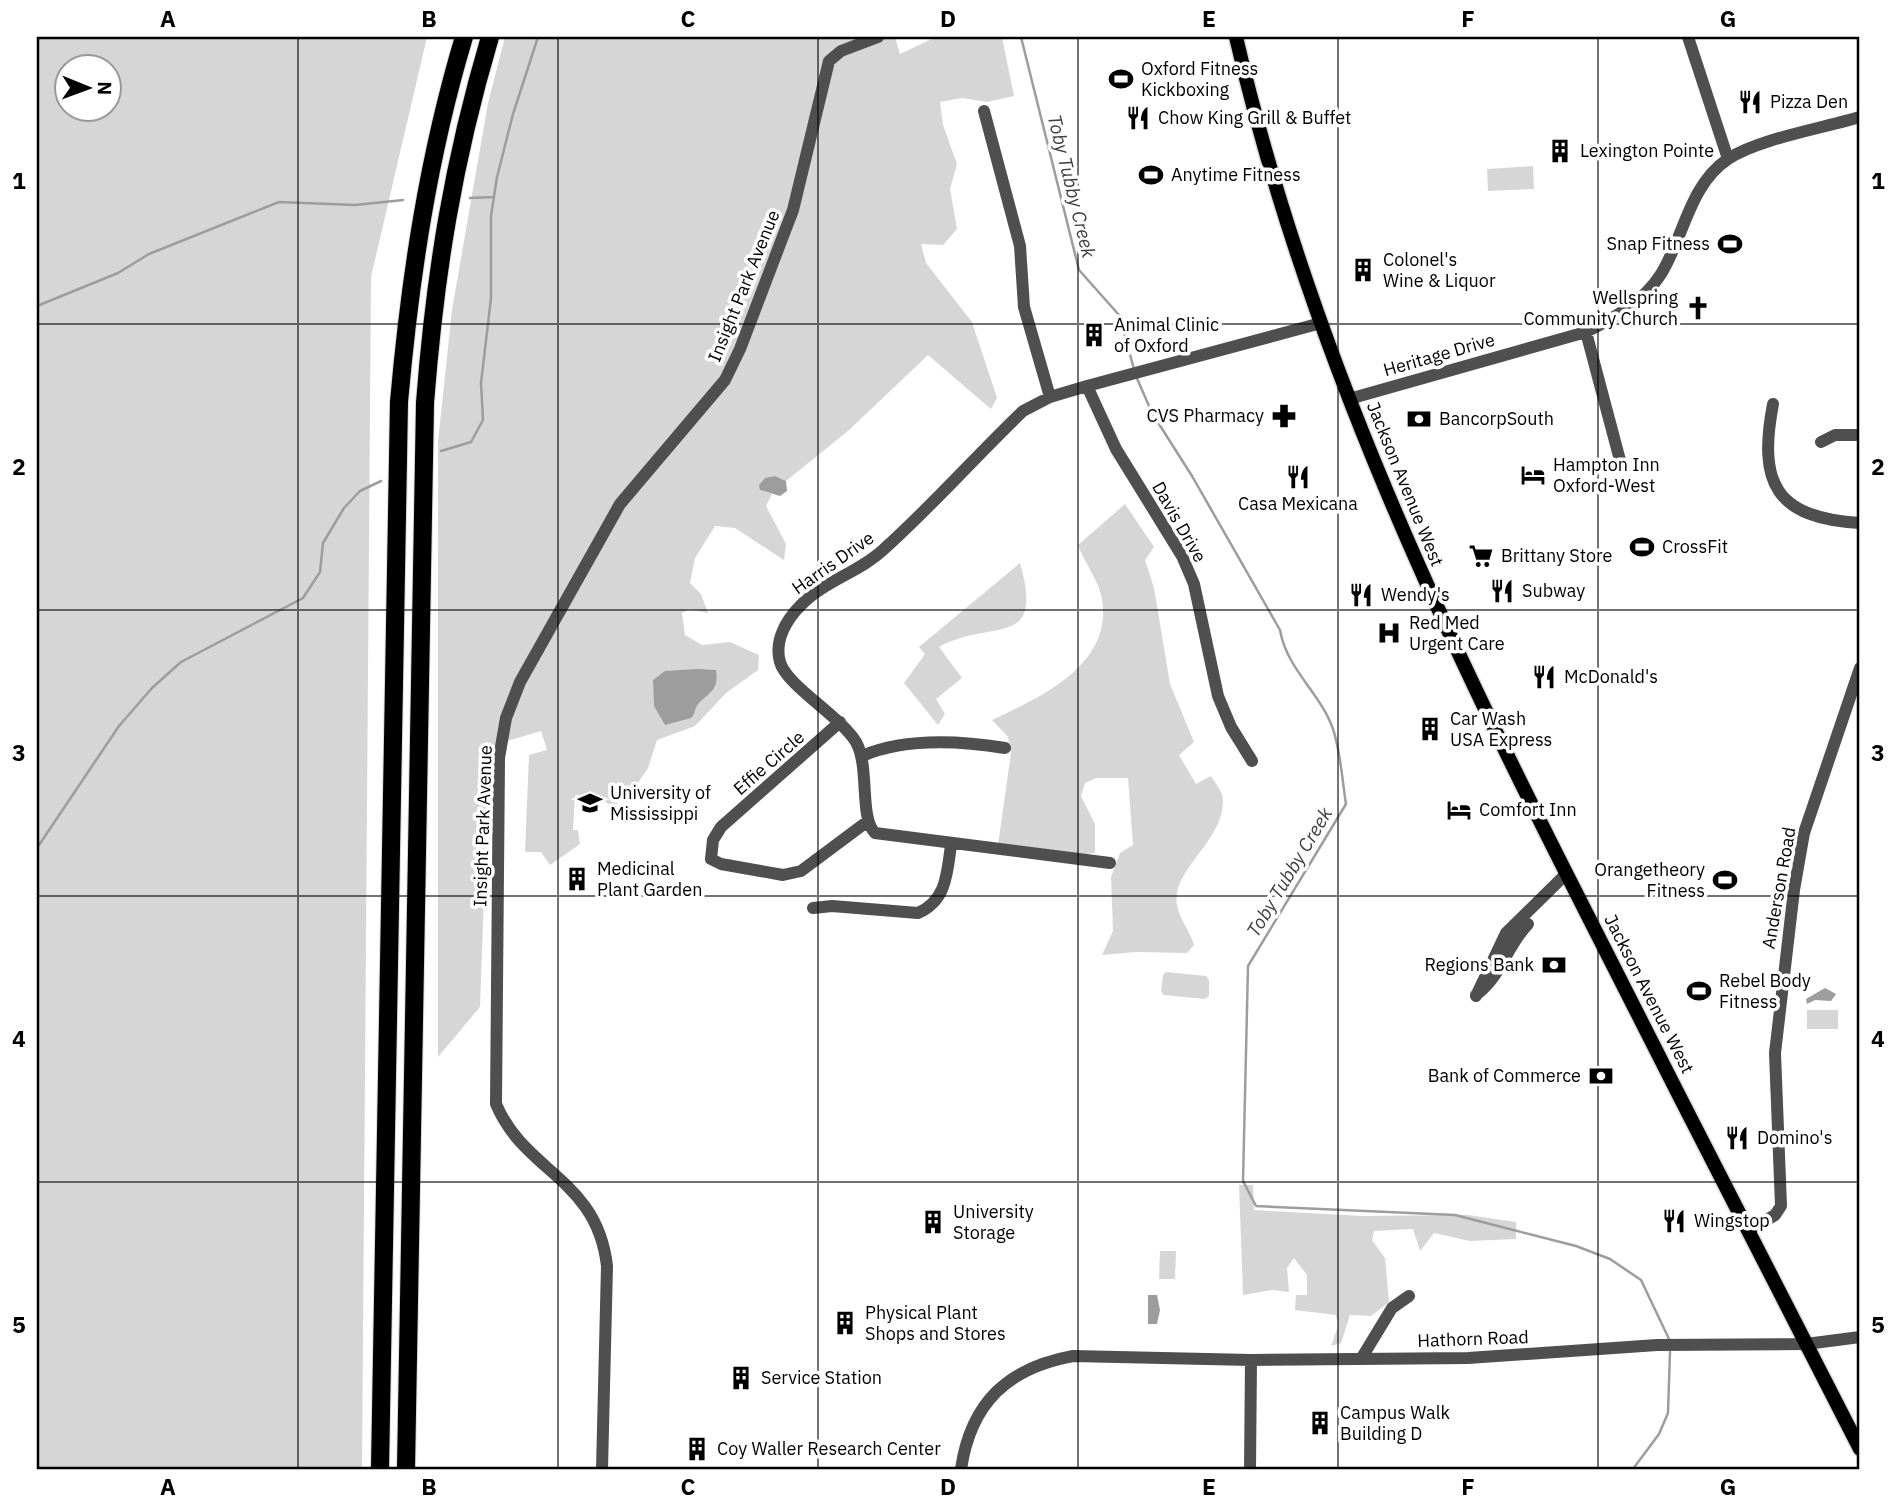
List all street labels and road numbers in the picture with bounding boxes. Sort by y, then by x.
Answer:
street label: Insight Park Avenue [703,206,785,365]
street label: Heritage Drive [1380,328,1497,381]
street label: Jackson Avenue West [1362,398,1449,569]
street label: Davis Drive [1147,477,1212,566]
street label: Harris Drive [787,526,878,599]
street label: Effie Circle [728,725,809,800]
street label: Insight Park Avenue [468,745,497,907]
street label: Anderson Road [1756,825,1801,951]
street label: Jackson Avenue West [1599,910,1700,1077]
street label: Hathorn Road [1417,1325,1529,1352]

